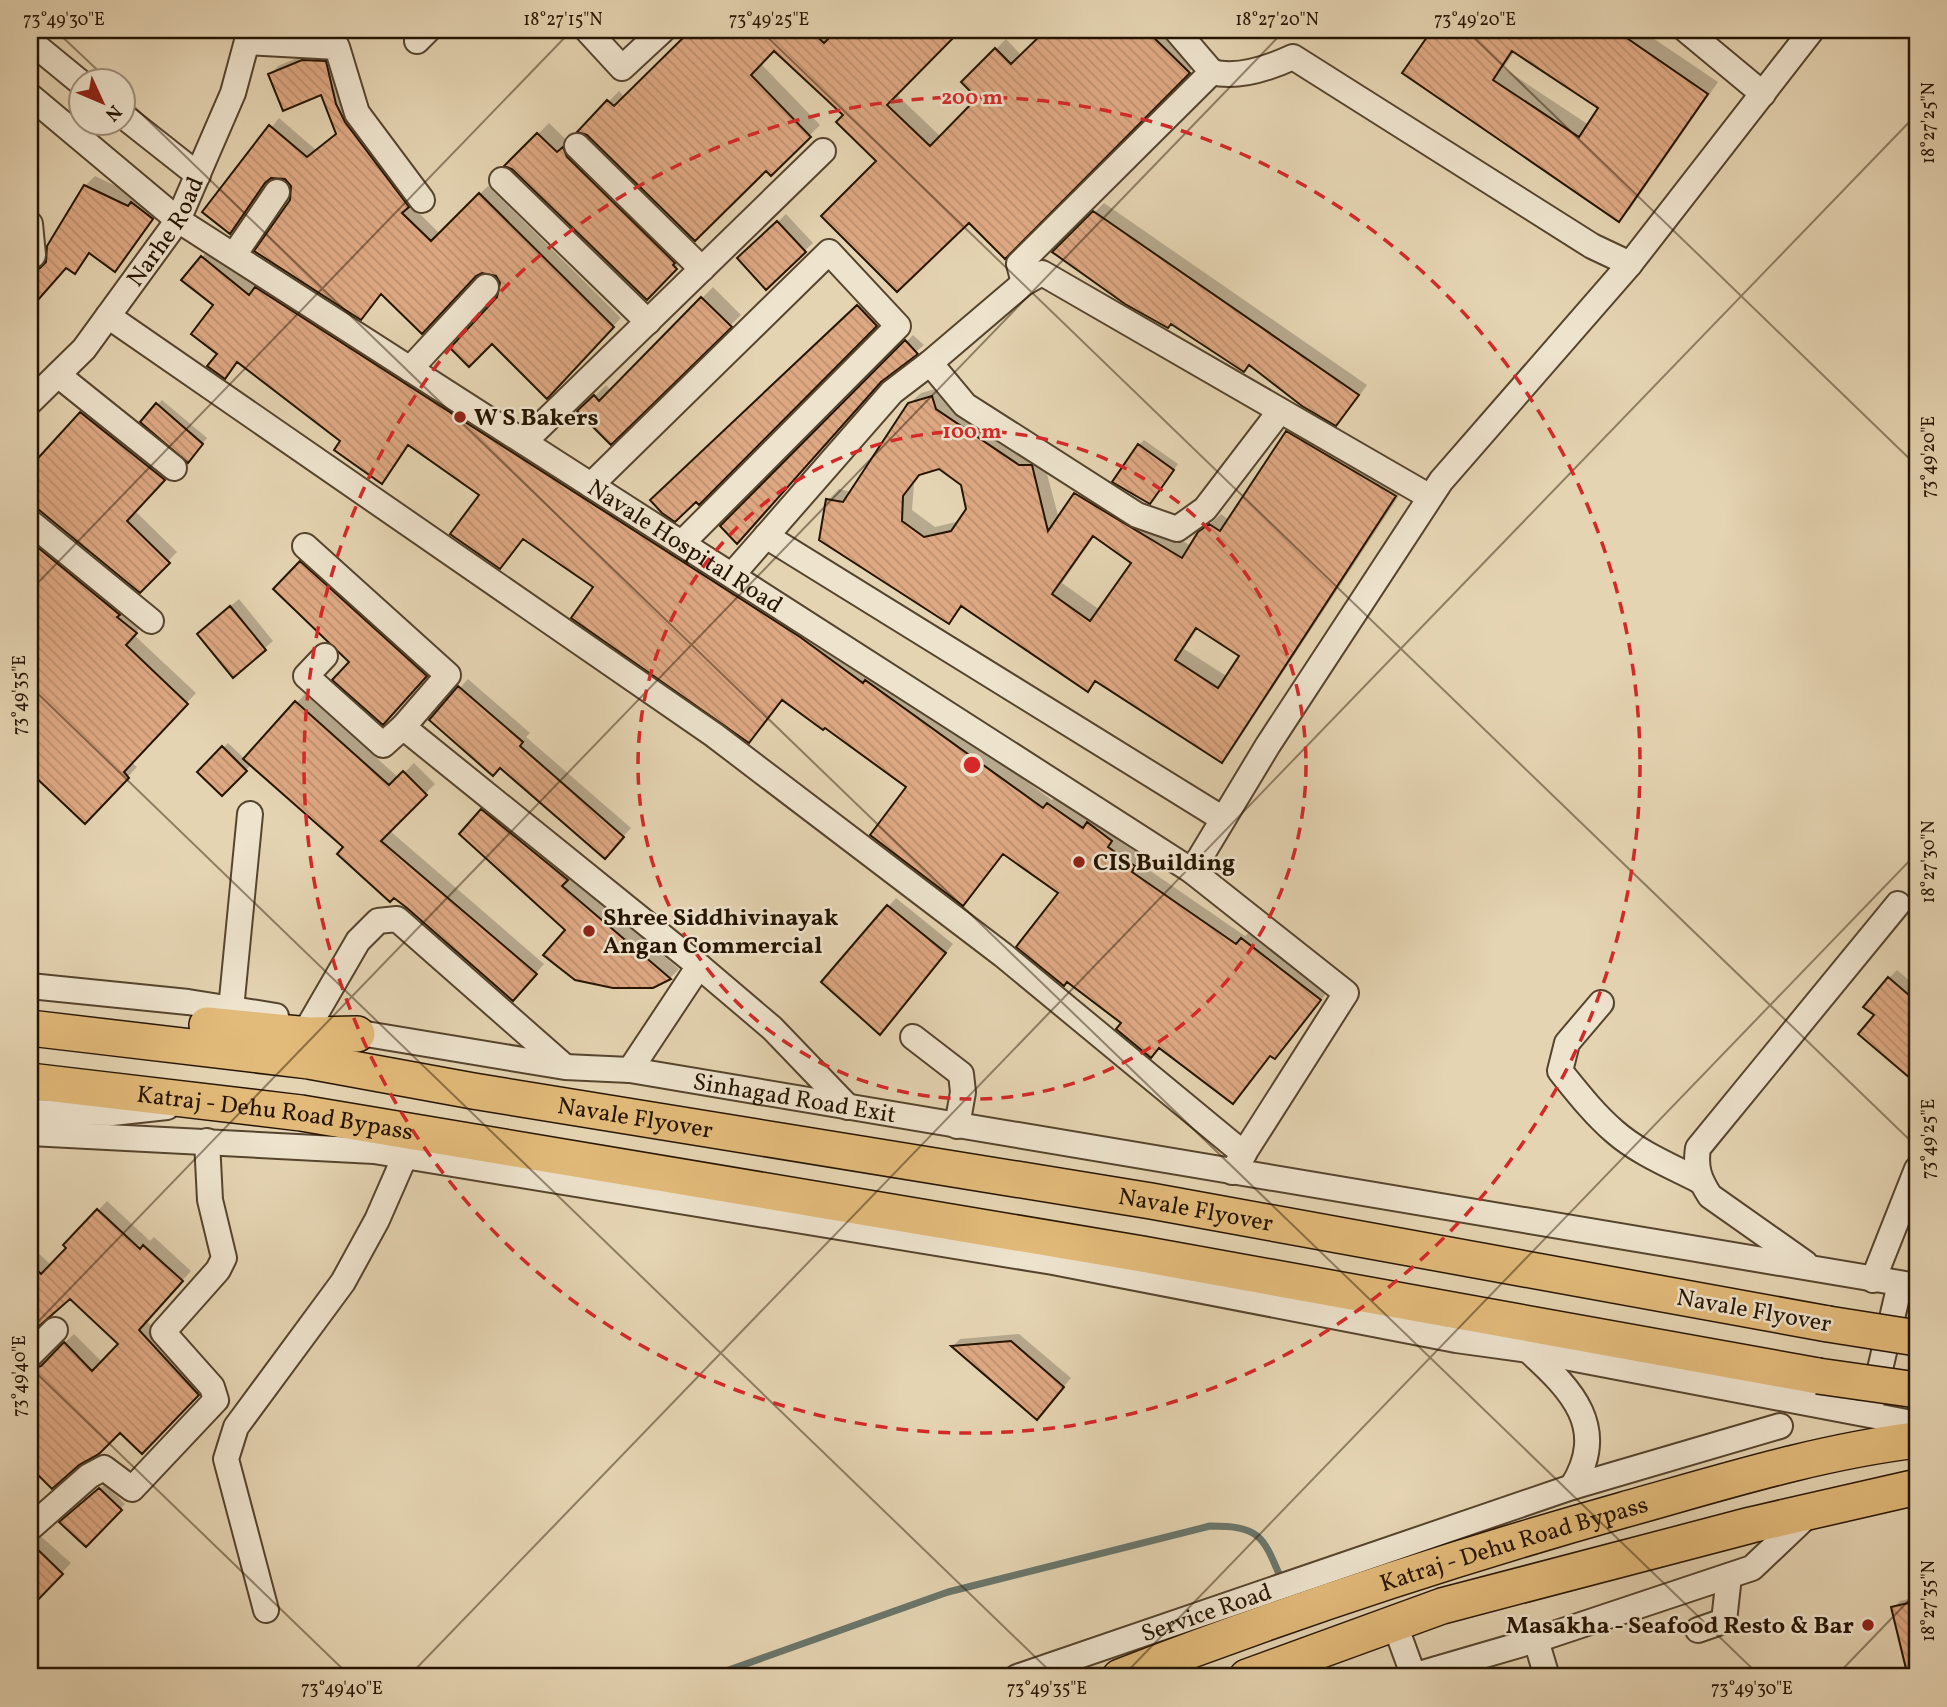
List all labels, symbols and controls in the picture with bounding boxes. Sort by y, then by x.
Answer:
text: 73°49'30"E [23,8,105,33]
text: 18°27'15"N [523,8,603,33]
text: 73°49'25"E [729,8,809,33]
text: 18°27'20"N [1235,8,1319,33]
text: 73°49'20"E [1434,8,1516,33]
north arrow [66,66,136,136]
text: 18°27'25"N [1917,82,1942,164]
text: 200 m [941,84,1003,113]
text: N [99,98,127,127]
street label: Narhe Road [120,172,214,295]
place label: W S Bakers [474,402,599,436]
marker: W S Bakers [452,409,468,425]
text: 73°49'20"E [1917,416,1942,498]
text: 100 m [942,418,1002,447]
street label: Navale Hospital Road [580,472,788,623]
text: 73°49'35"E [8,655,33,735]
centre of rings [960,753,984,777]
text: 18°27'30"N [1917,820,1942,904]
place label: CIS Building [1093,847,1235,881]
marker: CIS Building [1071,854,1087,870]
place label: Shree Siddhivinayak Angan Commercial [603,902,839,964]
marker: Shree Siddhivinayak Angan Commercial [581,923,597,939]
street label: Sinhagad Road Exit [690,1066,898,1133]
street label: Katraj - Dehu Road Bypass [135,1079,415,1150]
street label: Navale Flyover [555,1090,715,1149]
text: 73°49'25"E [1917,1099,1942,1179]
street label: Navale Flyover [1115,1181,1276,1242]
street label: Navale Flyover [1673,1282,1834,1342]
text: 73°49'40"E [8,1335,33,1417]
street label: Katraj - Dehu Road Bypass [1376,1489,1652,1602]
text: 18°27'35"N [1917,1560,1942,1642]
street label: Service Road [1137,1576,1277,1652]
place label: Masakha - Seafood Resto & Bar [1506,1610,1854,1644]
marker: Masakha - Seafood Resto & Bar [1860,1617,1876,1633]
text: 73°49'40"E [301,1677,383,1702]
text: 73°49'35"E [1007,1677,1087,1702]
text: 73°49'30"E [1711,1677,1793,1702]

